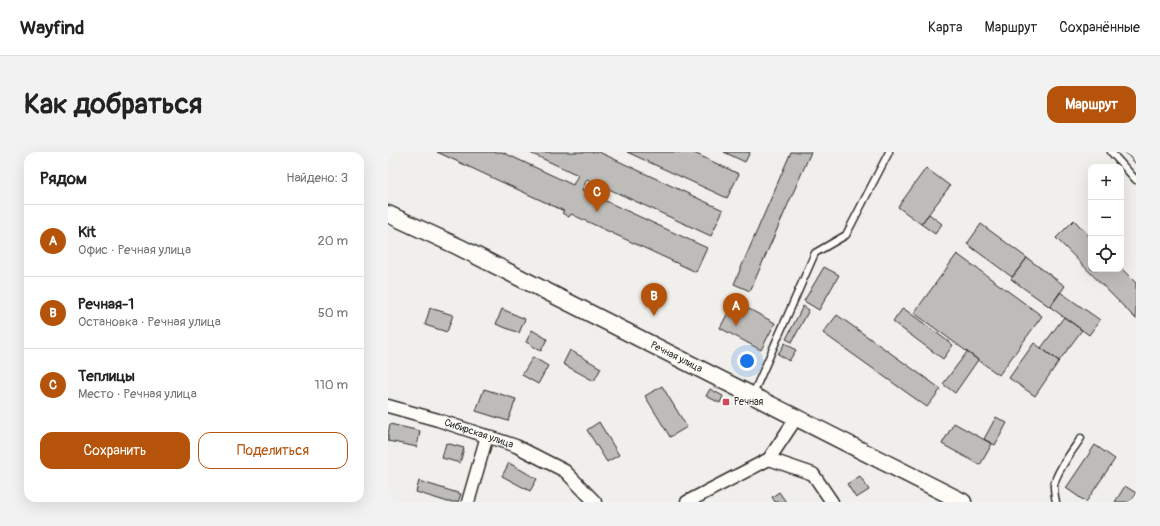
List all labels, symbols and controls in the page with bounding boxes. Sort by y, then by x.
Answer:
text: Wayfind [20,16,84,40]
text: Карта [928,19,963,36]
text: Маршрут [985,19,1037,36]
text: Сохранённые [1059,19,1140,36]
button: Маршрут [1047,86,1136,123]
text: Как добраться [24,87,202,122]
map controls [1088,164,1124,272]
button: + [1088,164,1124,200]
text: Рядом [40,168,87,189]
text: Найдено: 3 [286,170,348,186]
pin: C [584,179,610,212]
button: − [1088,200,1124,236]
text: Kit [78,223,96,242]
text: A [49,233,57,249]
text: 20 m [317,233,348,249]
button: locate [1088,236,1124,272]
text: Офис · Речная улица [78,242,191,258]
pin: B [641,283,667,316]
pin: A [723,293,749,326]
text: Речная-1 [78,295,134,314]
text: B [49,305,57,321]
text: 50 m [318,305,348,321]
text: Остановка · Речная улица [78,314,221,330]
street label: Речная улица [649,339,705,375]
your location [737,351,757,371]
text: Теплицы [78,367,135,386]
text: C [49,377,57,393]
text: 110 m [315,377,348,393]
text: Место · Речная улица [78,386,197,402]
place label: Речная [734,396,764,408]
marker: Речная [721,397,731,407]
street label: Сибирская улица [443,416,515,451]
button: Сохранить [40,432,190,469]
button: Поделиться [198,432,348,469]

